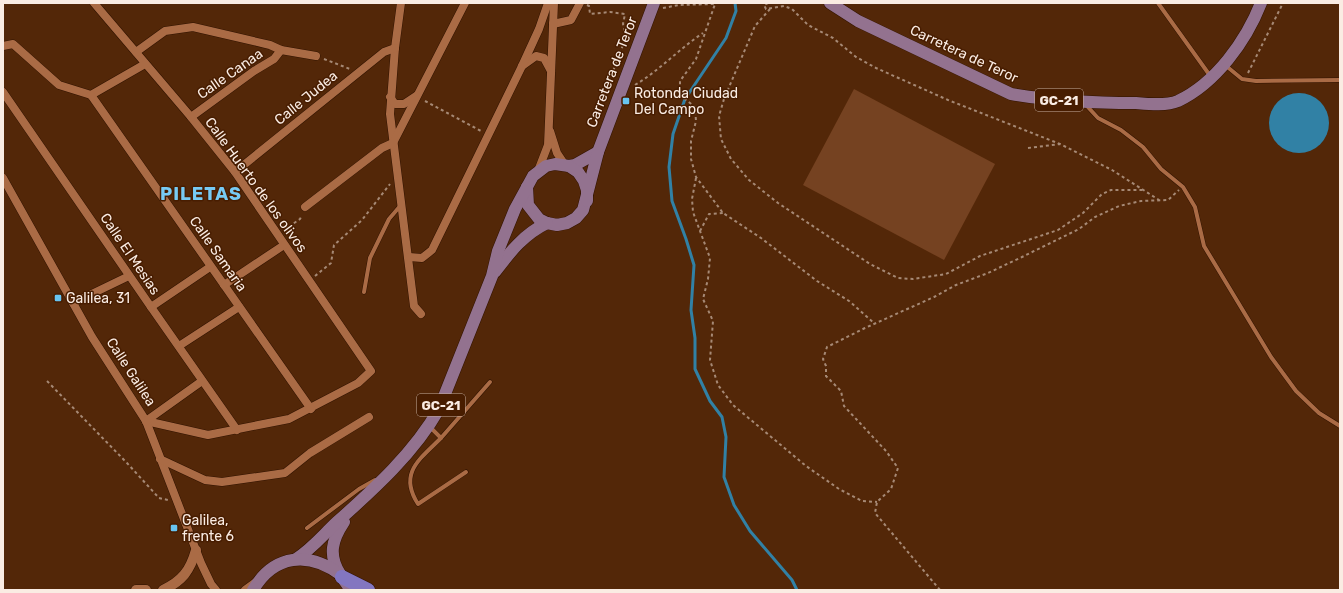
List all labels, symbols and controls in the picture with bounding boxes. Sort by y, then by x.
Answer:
street label: Carretera de Teror [583,14,641,130]
street label: Carretera de Teror [907,21,1021,87]
street label: Calle Canaa [194,45,266,103]
street label: Calle Judea [271,67,341,129]
place label: Rotonda Ciudad Del Campo [634,85,738,118]
road number: GC-21 [1035,89,1083,111]
marker: Rotonda Ciudad Del Campo [621,96,631,106]
street label: Calle Huerto de los olivos [201,114,311,256]
district label: PILETAS [160,183,242,205]
street label: Calle El Mesias [96,210,164,298]
street label: Calle Samaria [186,213,250,295]
place label: Galilea, 31 [66,290,130,307]
marker: Galilea, 31 [53,293,63,303]
street label: Calle Galilea [103,335,159,409]
road number: GC-21 [417,394,465,416]
place label: Galilea, frente 6 [182,512,234,545]
marker: Galilea, frente 6 [169,523,179,533]

